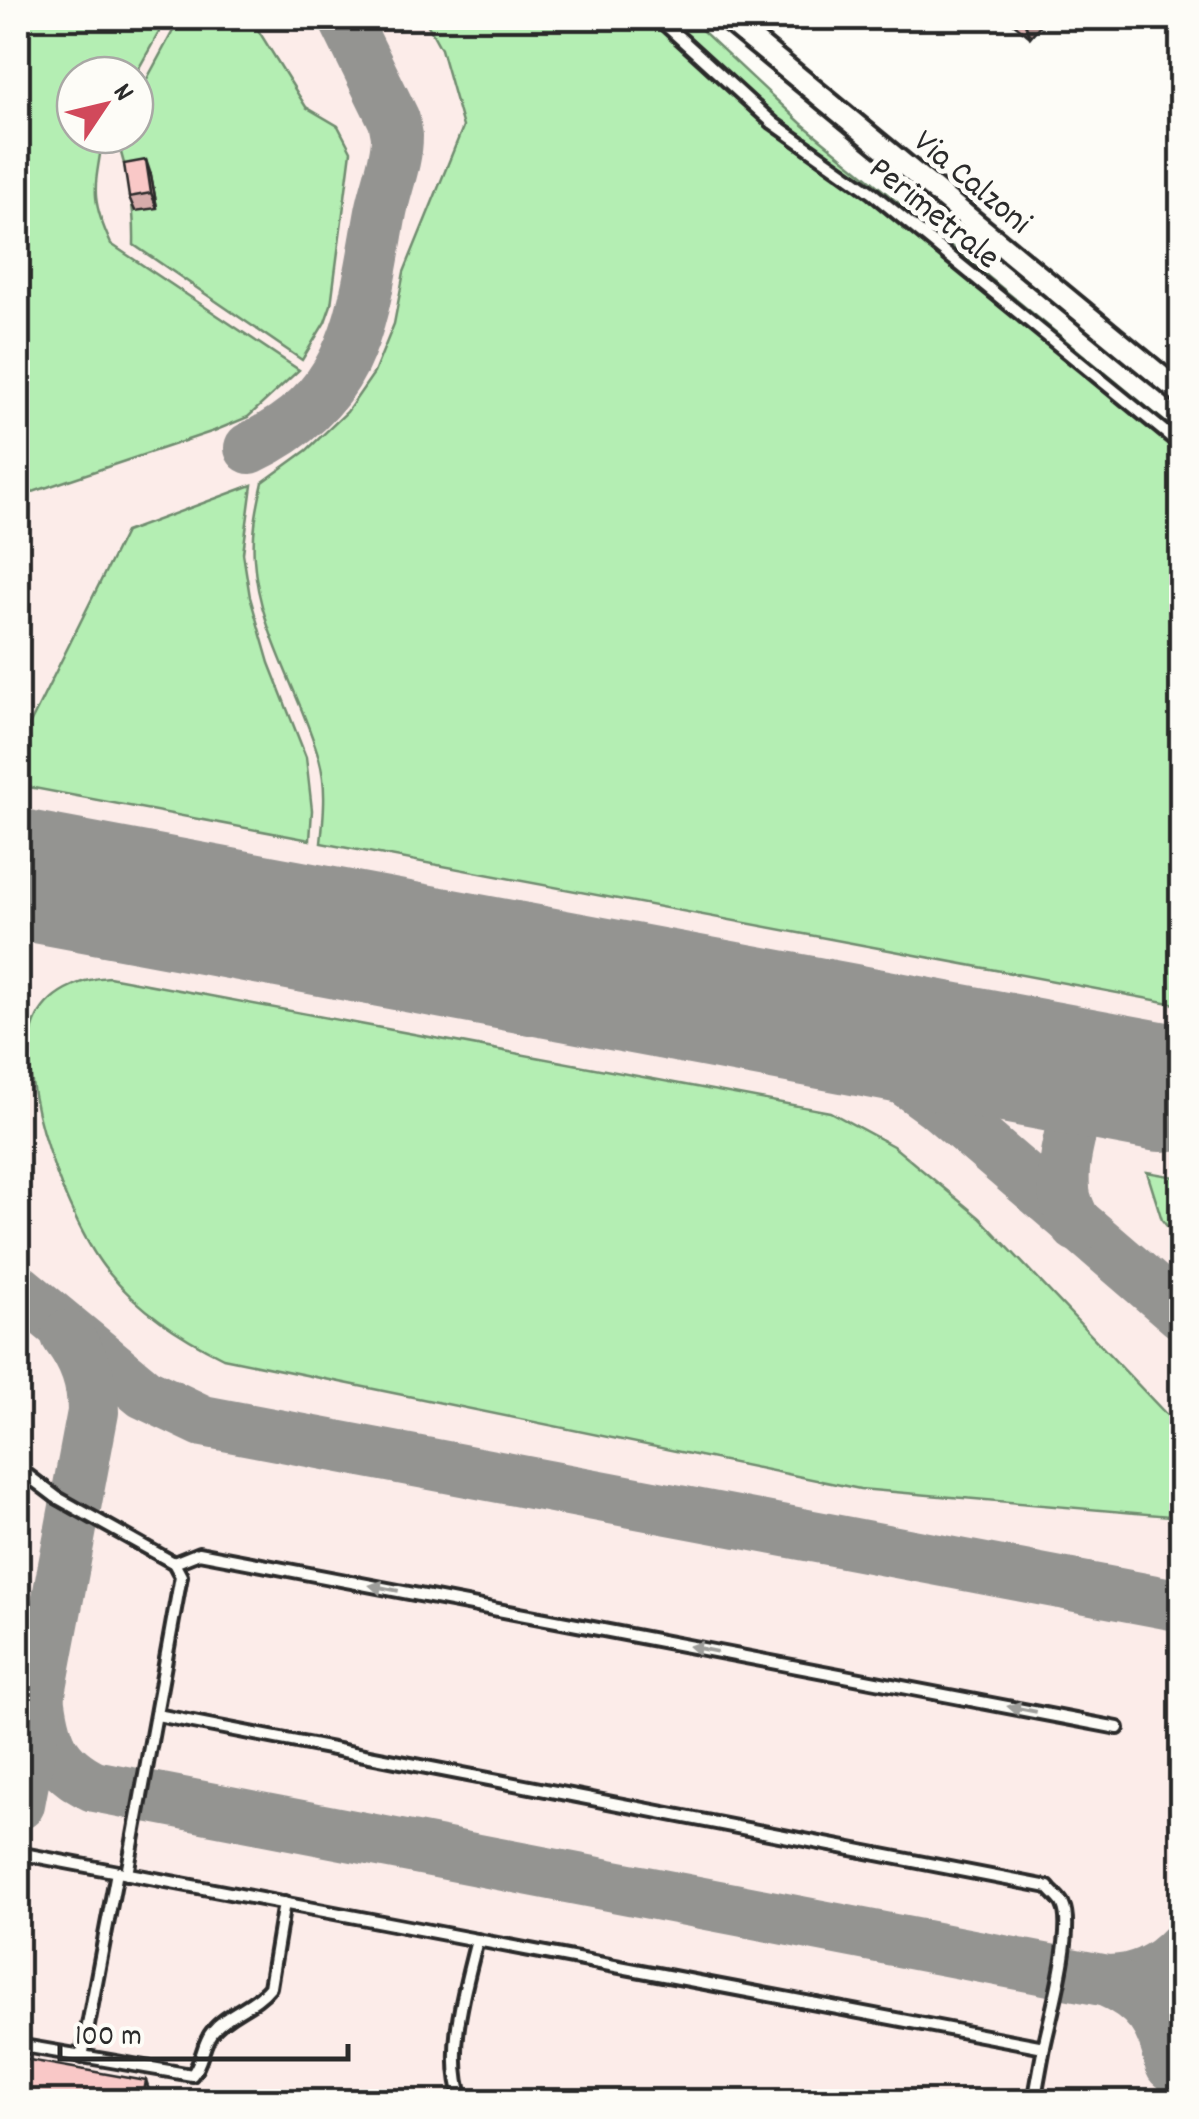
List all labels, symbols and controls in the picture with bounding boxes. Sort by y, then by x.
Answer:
north arrow [55,55,155,155]
text: N [101,76,142,111]
street label: Via Calzoni [901,119,1041,248]
street label: Perimetrale [856,146,1009,283]
one-way arrow [368,1580,399,1595]
one-way arrow [687,1640,718,1656]
one-way arrow [1007,1701,1038,1717]
scale bar [60,1999,348,2061]
text: 100 m [75,2017,142,2060]

